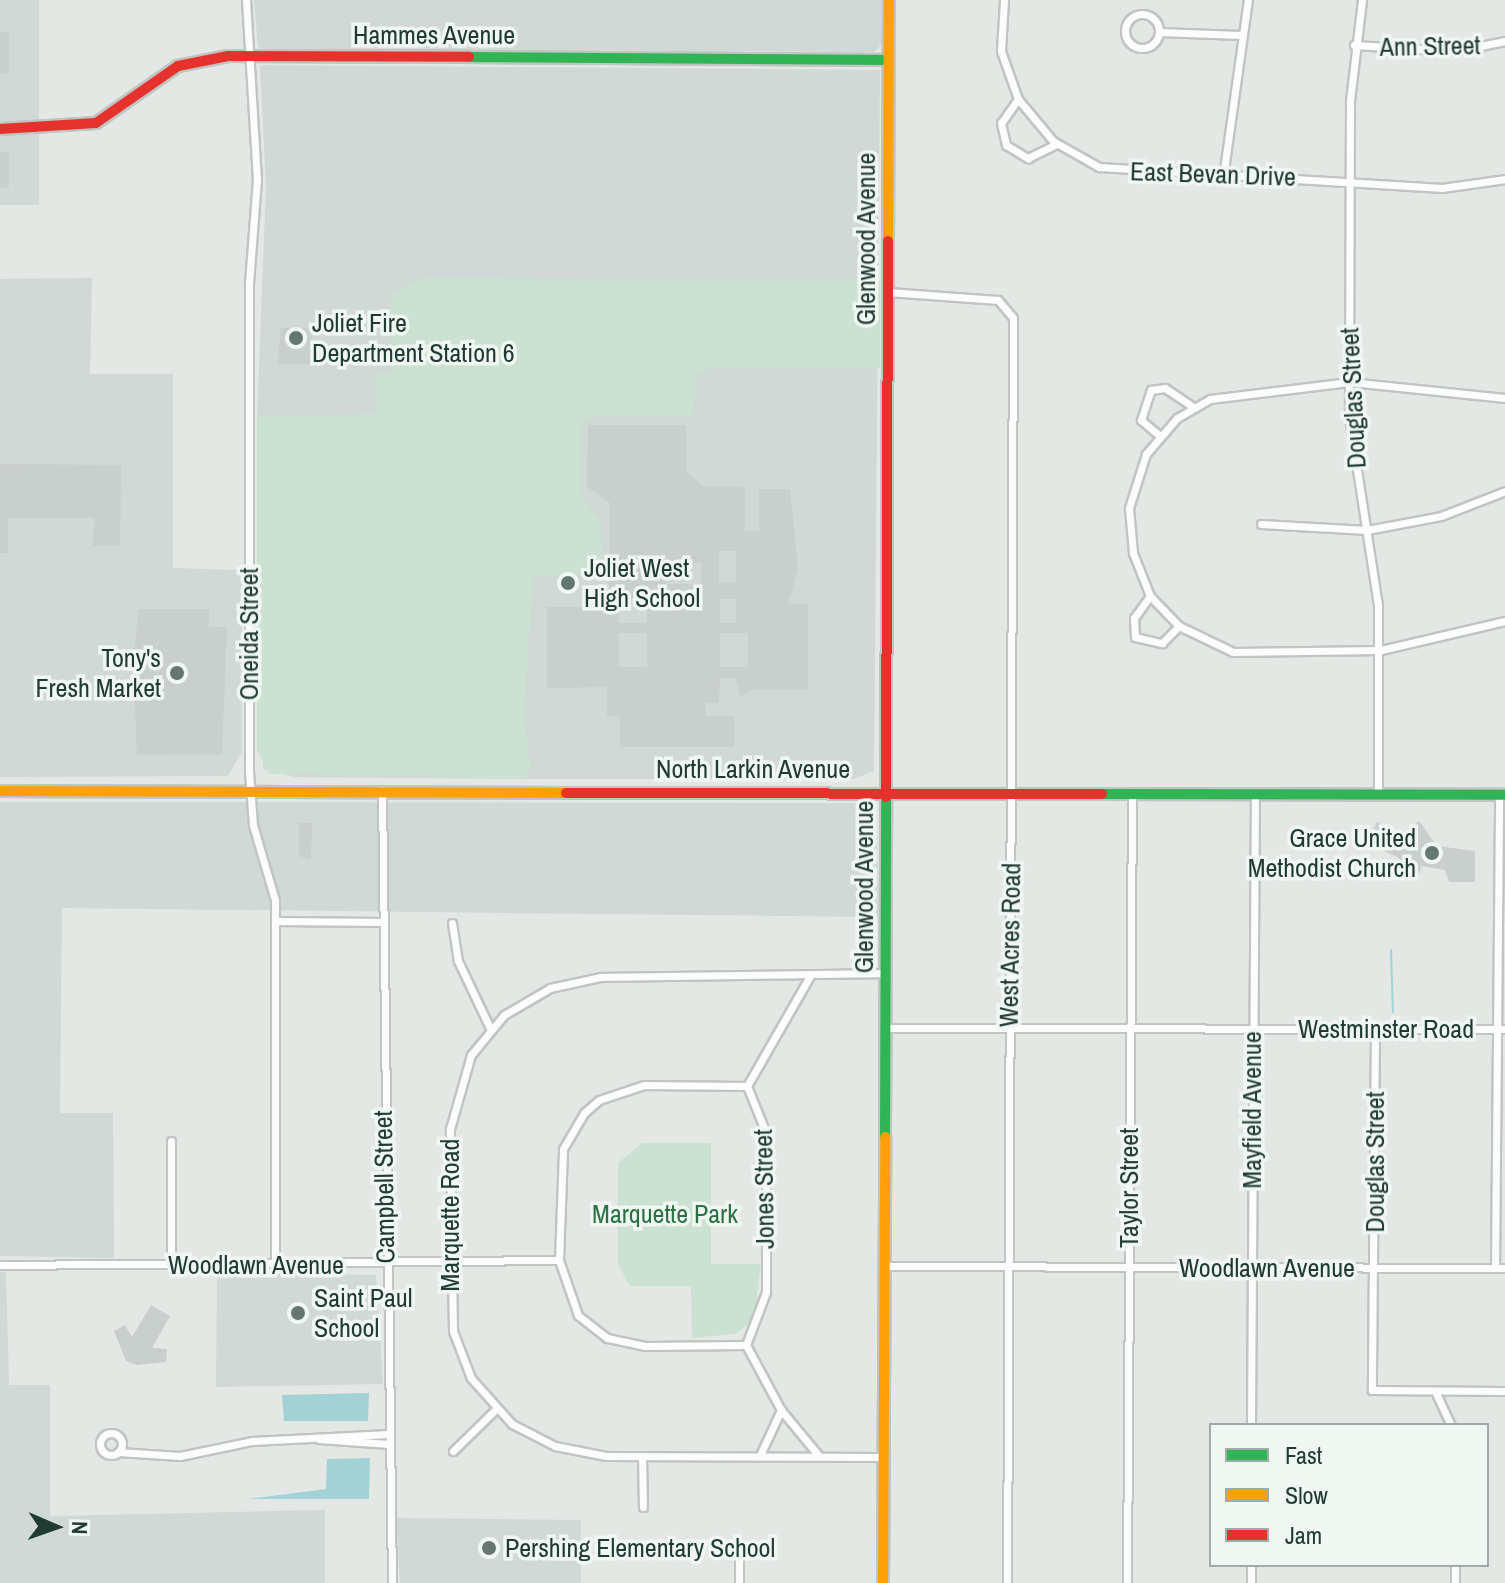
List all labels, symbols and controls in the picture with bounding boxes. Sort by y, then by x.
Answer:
street label: Hammes Avenue [352,19,516,51]
street label: Ann Street [1379,30,1481,62]
street label: Glenwood Avenue [850,152,882,326]
street label: East Bevan Drive [1130,156,1296,192]
place label: Joliet Fire Department Station 6 [312,307,515,368]
street label: Douglas Street [1334,327,1372,469]
marker: Joliet Fire Department Station 6 [287,329,305,347]
place label: Joliet West High School [584,552,700,614]
street label: Oneida Street [233,568,265,700]
marker: Joliet West High School [559,574,577,592]
place label: Tony's Fresh Market [35,642,161,704]
marker: Tony's Fresh Market [168,664,186,682]
street label: North Larkin Avenue [655,753,851,785]
street label: Glenwood Avenue [848,800,880,974]
place label: Grace United Methodist Church [1248,822,1416,884]
marker: Grace United Methodist Church [1423,844,1441,862]
street label: West Acres Road [993,862,1027,1028]
street label: Westminster Road [1298,1013,1474,1045]
street label: Mayfield Avenue [1236,1031,1268,1189]
street label: Douglas Street [1359,1091,1391,1233]
street label: Campbell Street [367,1110,401,1264]
street label: Taylor Street [1113,1128,1145,1248]
street label: Jones Street [747,1129,781,1249]
street label: Marquette Road [434,1139,466,1291]
park label: Marquette Park [592,1198,738,1230]
street label: Woodlawn Avenue [167,1249,345,1281]
street label: Woodlawn Avenue [1178,1252,1356,1284]
place label: Saint Paul School [314,1282,412,1344]
marker: Saint Paul School [289,1304,307,1322]
legend [1209,1423,1489,1567]
text: Fast [1285,1439,1322,1471]
text: Slow [1285,1479,1328,1511]
north arrow [16,1487,96,1567]
text: Jam [1285,1519,1322,1551]
text: N [65,1521,95,1535]
place label: Pershing Elementary School [505,1532,775,1564]
marker: Pershing Elementary School [480,1539,498,1557]

